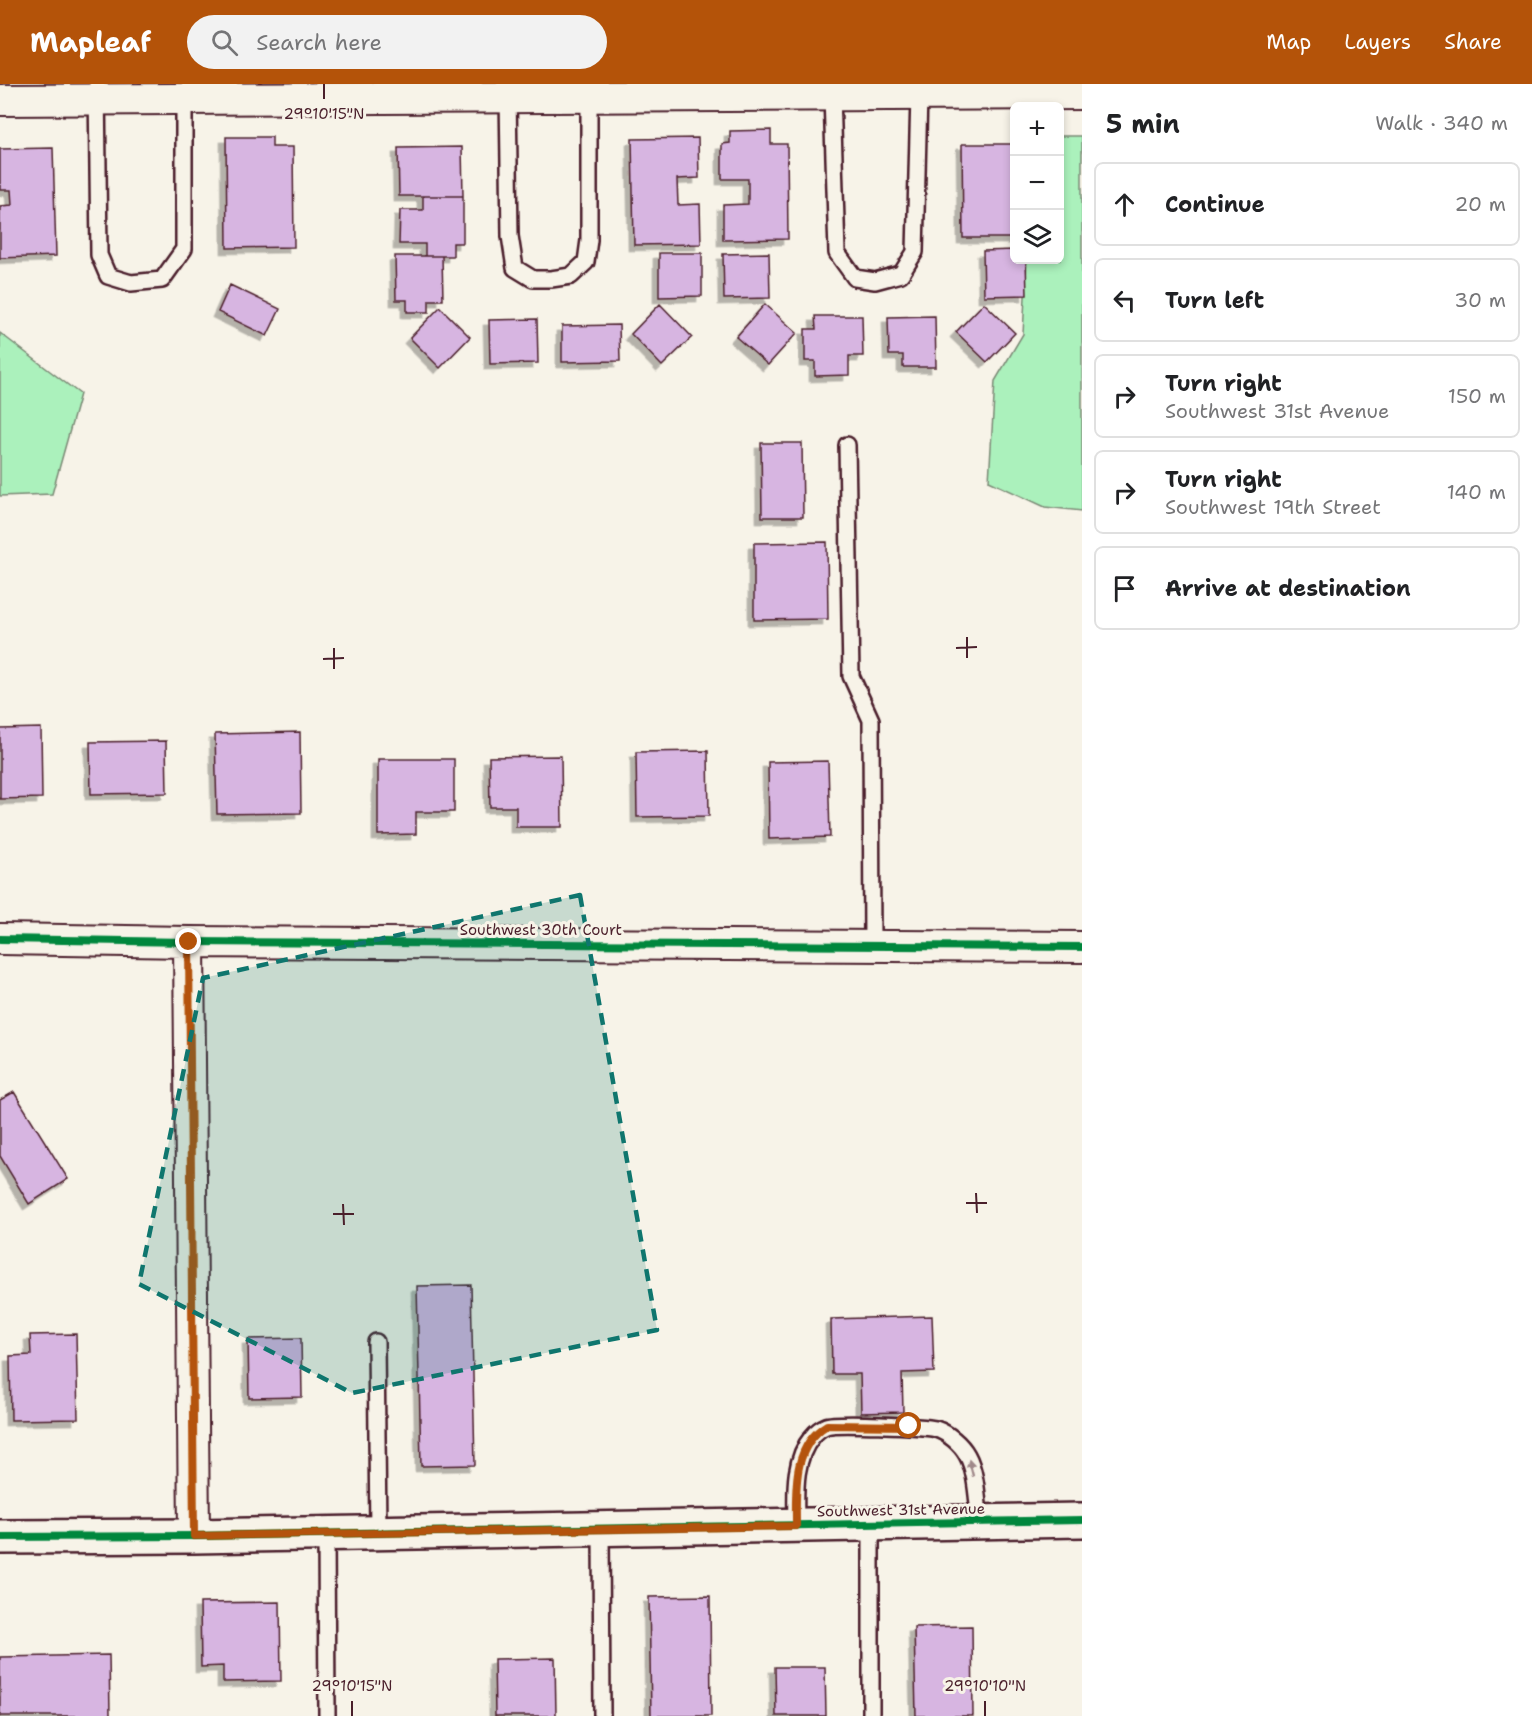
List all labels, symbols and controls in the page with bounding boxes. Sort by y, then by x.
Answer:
search box [187,15,607,69]
text: Mapleaf [30,23,151,61]
icon: search [208,26,241,59]
text: Search here [256,28,382,57]
text: Map [1266,28,1311,56]
text: Layers [1344,28,1411,56]
text: Share [1444,28,1502,56]
map controls [1010,102,1064,264]
button: + [1010,102,1064,156]
text: 29°10'15"N [284,104,364,124]
text: 5 min [1106,106,1180,141]
text: Walk · 340 m [1375,110,1508,136]
button: − [1010,156,1064,210]
icon: ahead [1108,188,1141,221]
text: Continue [1165,190,1265,219]
text: 20 m [1455,191,1506,217]
button: layers [1010,210,1064,264]
icon: left [1108,284,1141,317]
text: Turn left [1165,286,1264,315]
text: 30 m [1454,287,1506,313]
text: Turn right [1165,369,1282,398]
icon: right [1108,380,1141,413]
text: 150 m [1448,383,1506,409]
text: Southwest 31st Avenue [1165,398,1389,424]
text: Turn right [1165,465,1282,494]
icon: right [1108,476,1141,509]
text: 140 m [1447,479,1506,505]
text: Southwest 19th Street [1165,494,1381,520]
icon: arrive [1108,572,1141,605]
text: Arrive at destination [1165,574,1411,603]
street label: Southwest 30th Court [460,920,622,940]
route end [175,928,201,954]
route start [895,1412,921,1438]
one-way arrow [966,1459,975,1477]
street label: Southwest 31st Avenue [817,1499,985,1521]
text: 29°10'15"N [312,1676,392,1696]
text: 29°10'10"N [944,1676,1026,1696]

